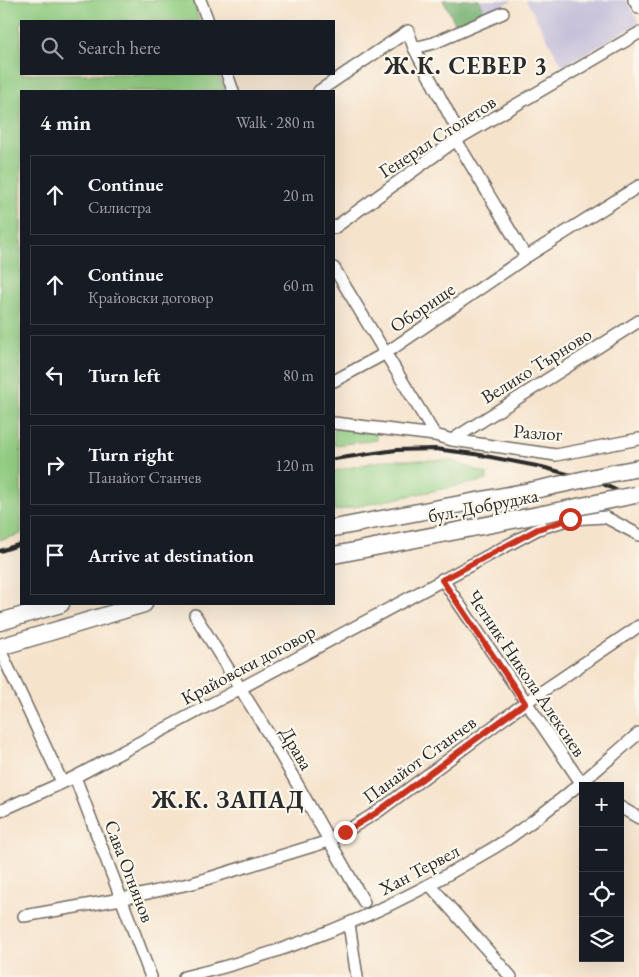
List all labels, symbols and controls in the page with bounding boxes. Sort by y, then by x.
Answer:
search box [20,20,335,75]
icon: search [38,34,66,62]
text: Search here [78,35,160,60]
district label: Ж.К. СЕВЕР 3 [383,50,548,81]
street label: Генерал Столетов [374,89,501,184]
text: 4 min [40,109,91,136]
text: Walk · 280 m [236,112,315,133]
text: Continue [88,172,163,197]
icon: ahead [41,181,69,209]
text: 20 m [283,185,314,206]
text: Силистра [88,197,151,218]
text: Continue [88,262,163,287]
icon: ahead [41,271,69,299]
text: 60 m [283,275,314,296]
street label: Оборище [385,277,460,338]
text: Крайовски договор [88,287,213,308]
street label: Велико Търново [476,321,596,409]
icon: left [41,361,69,389]
text: Turn left [88,363,160,388]
text: 80 m [283,365,314,386]
street label: Разлог [513,418,564,447]
text: Turn right [88,442,174,467]
icon: right [41,451,69,479]
text: 120 m [275,455,314,476]
text: Панайот Станчев [88,467,201,488]
street label: бул. Добруджа [426,482,541,528]
route start [559,508,582,531]
icon: arrive [41,541,69,569]
text: Arrive at destination [88,543,254,568]
street label: Четник Никола Алексиев [461,585,592,761]
street label: Крайовски договор [177,618,320,710]
street label: Панайот Станчев [358,710,481,809]
street label: Драва [274,722,319,775]
map controls [579,782,624,962]
button: + [579,782,624,827]
district label: Ж.К. ЗАПАД [151,784,304,815]
street label: Сава Огнянов [99,817,160,926]
route end [334,821,357,844]
button: − [579,827,624,872]
street label: Хан Тервел [374,838,464,901]
button: locate [579,872,624,917]
button: layers [579,917,624,962]

